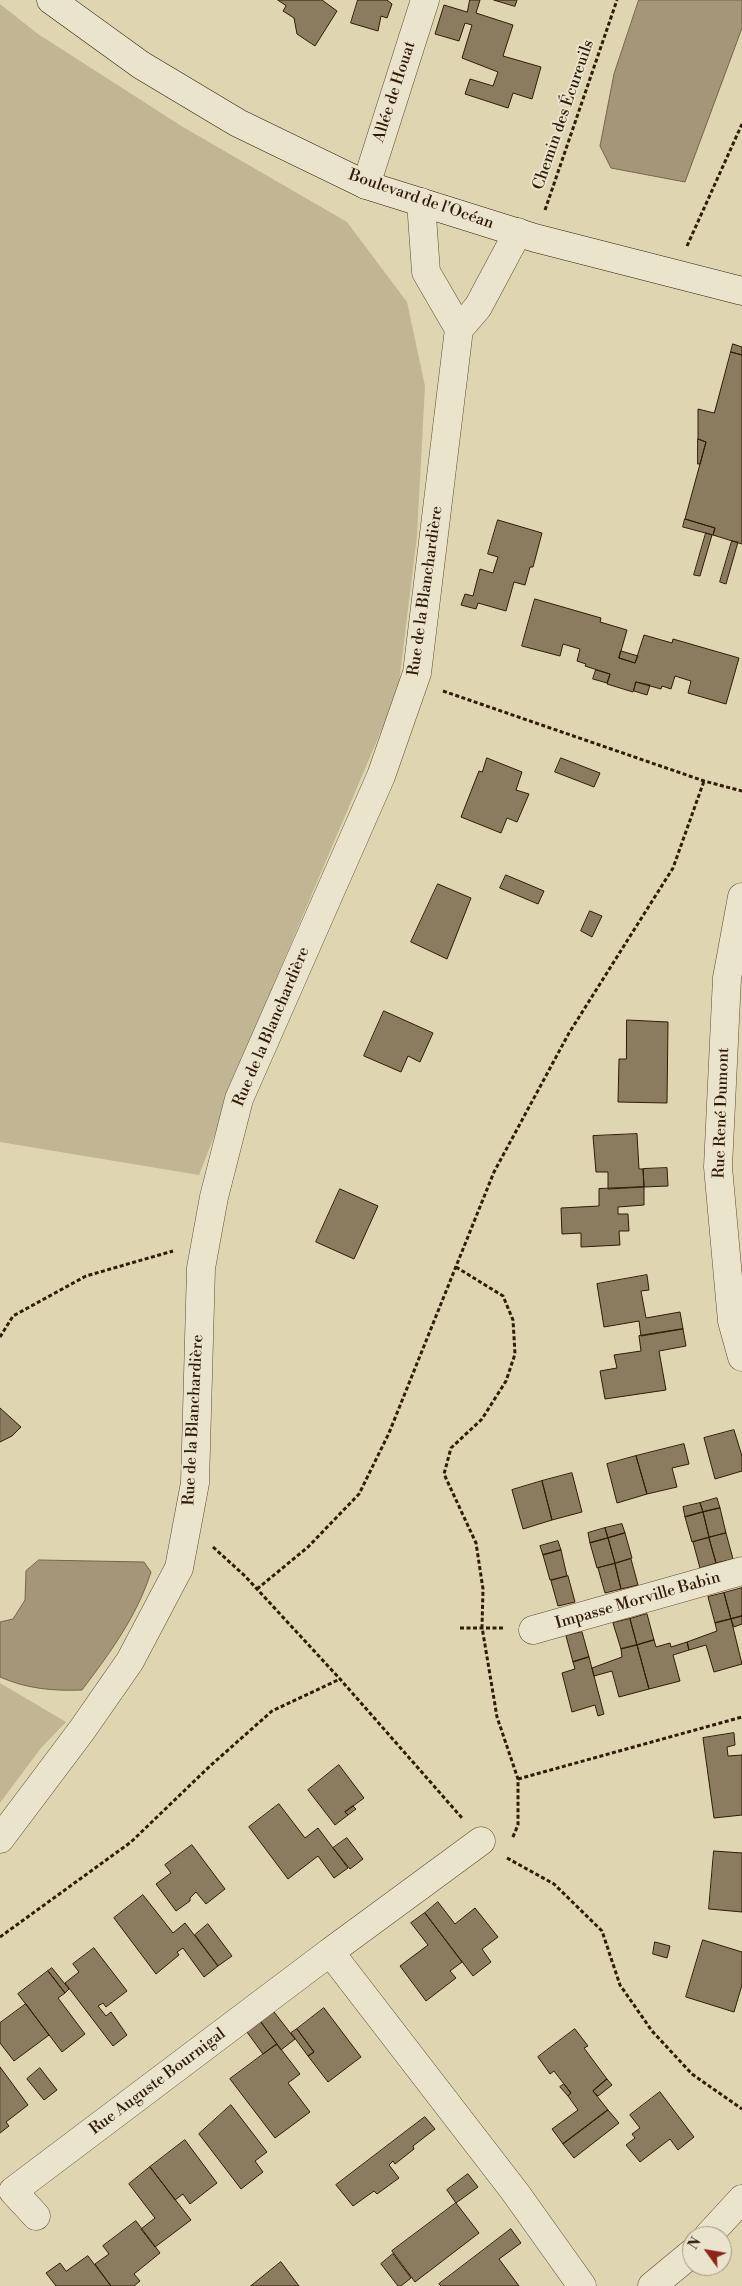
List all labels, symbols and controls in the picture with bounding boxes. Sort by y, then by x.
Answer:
street label: Chemin des Écureuils [529,37,599,193]
street label: Allée de Houat [370,39,420,145]
street label: Boulevard de l'Océan [346,166,496,234]
street label: Rue de la Blanchardière [405,505,447,677]
street label: Rue de la Blanchardière [230,944,314,1110]
street label: Rue René Dumont [710,1047,734,1179]
street label: Rue de la Blanchardière [180,1334,208,1506]
street label: Impasse Morville Babin [553,1568,723,1634]
street label: Rue Auguste Bournigal [86,2025,230,2139]
north arrow [682,2226,732,2276]
text: N [685,2234,706,2253]

